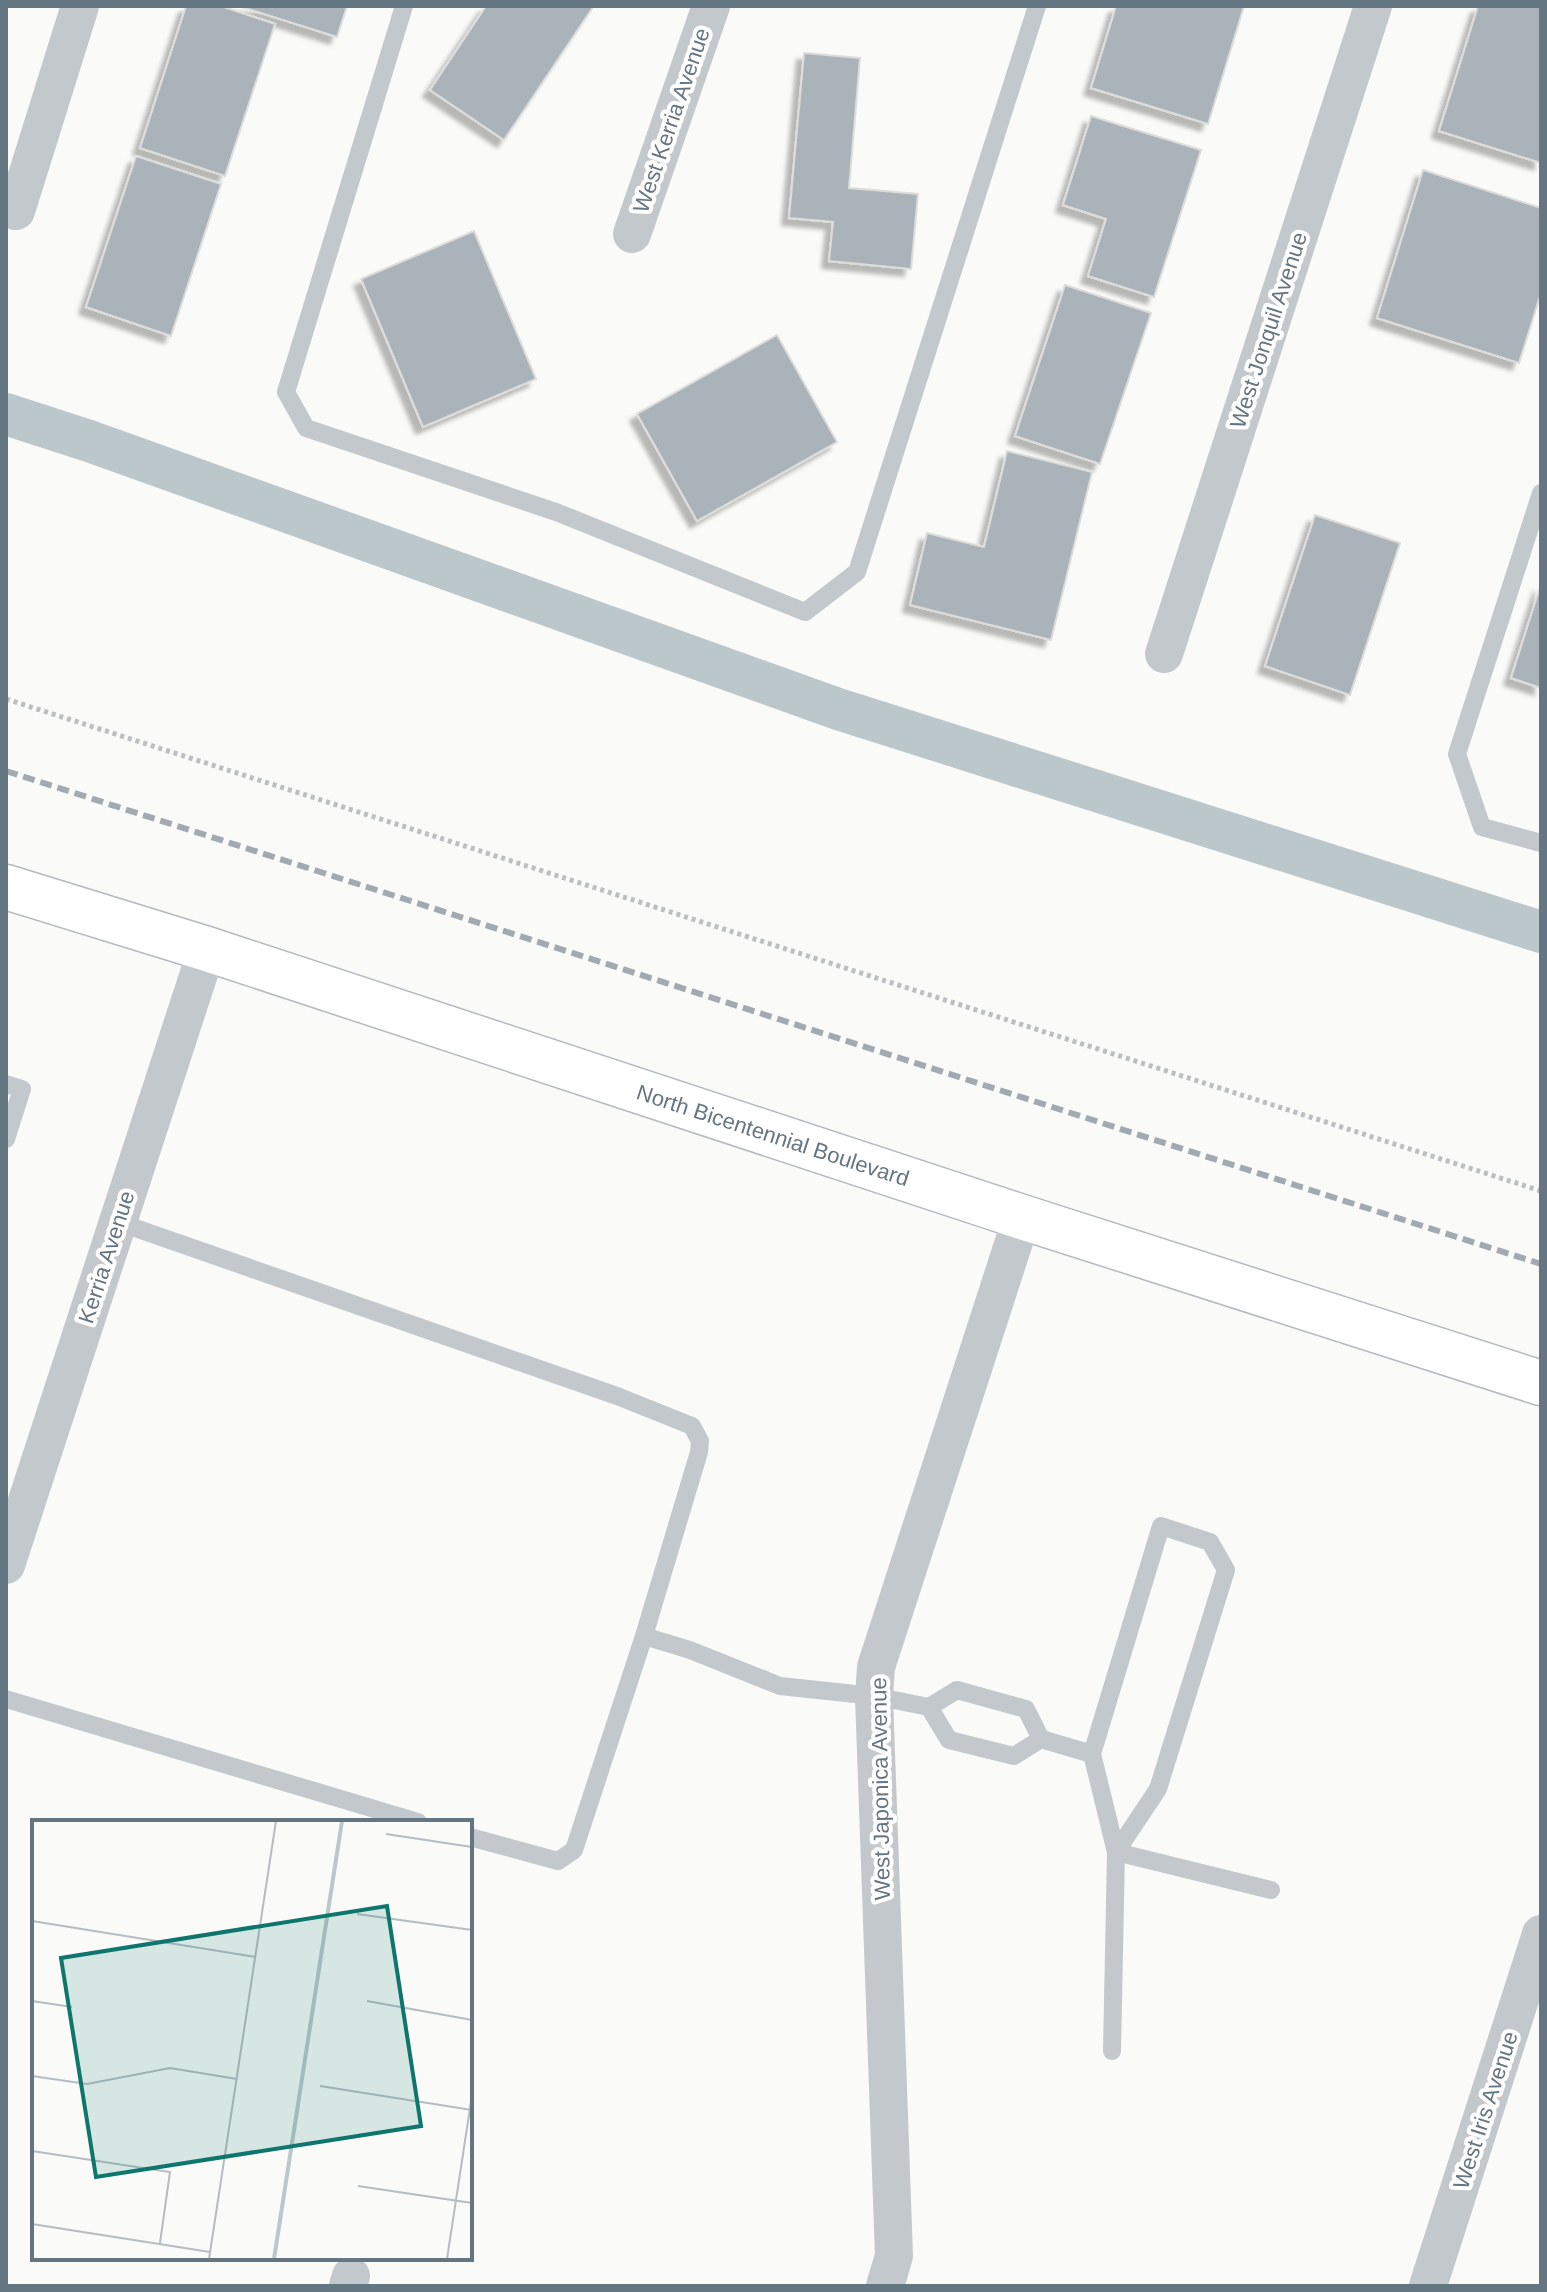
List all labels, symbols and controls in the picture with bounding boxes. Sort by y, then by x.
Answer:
street label: West Kerria Avenue [628,25,715,216]
street label: West Jonquil Avenue [1225,229,1312,431]
street label: North Bicentennial Boulevard [633,1080,912,1191]
street label: Kerria Avenue [73,1188,140,1327]
street label: West Japonica Avenue [866,1677,895,1901]
inset map [32,1820,472,2260]
street label: West Iris Avenue [1448,2028,1523,2192]

